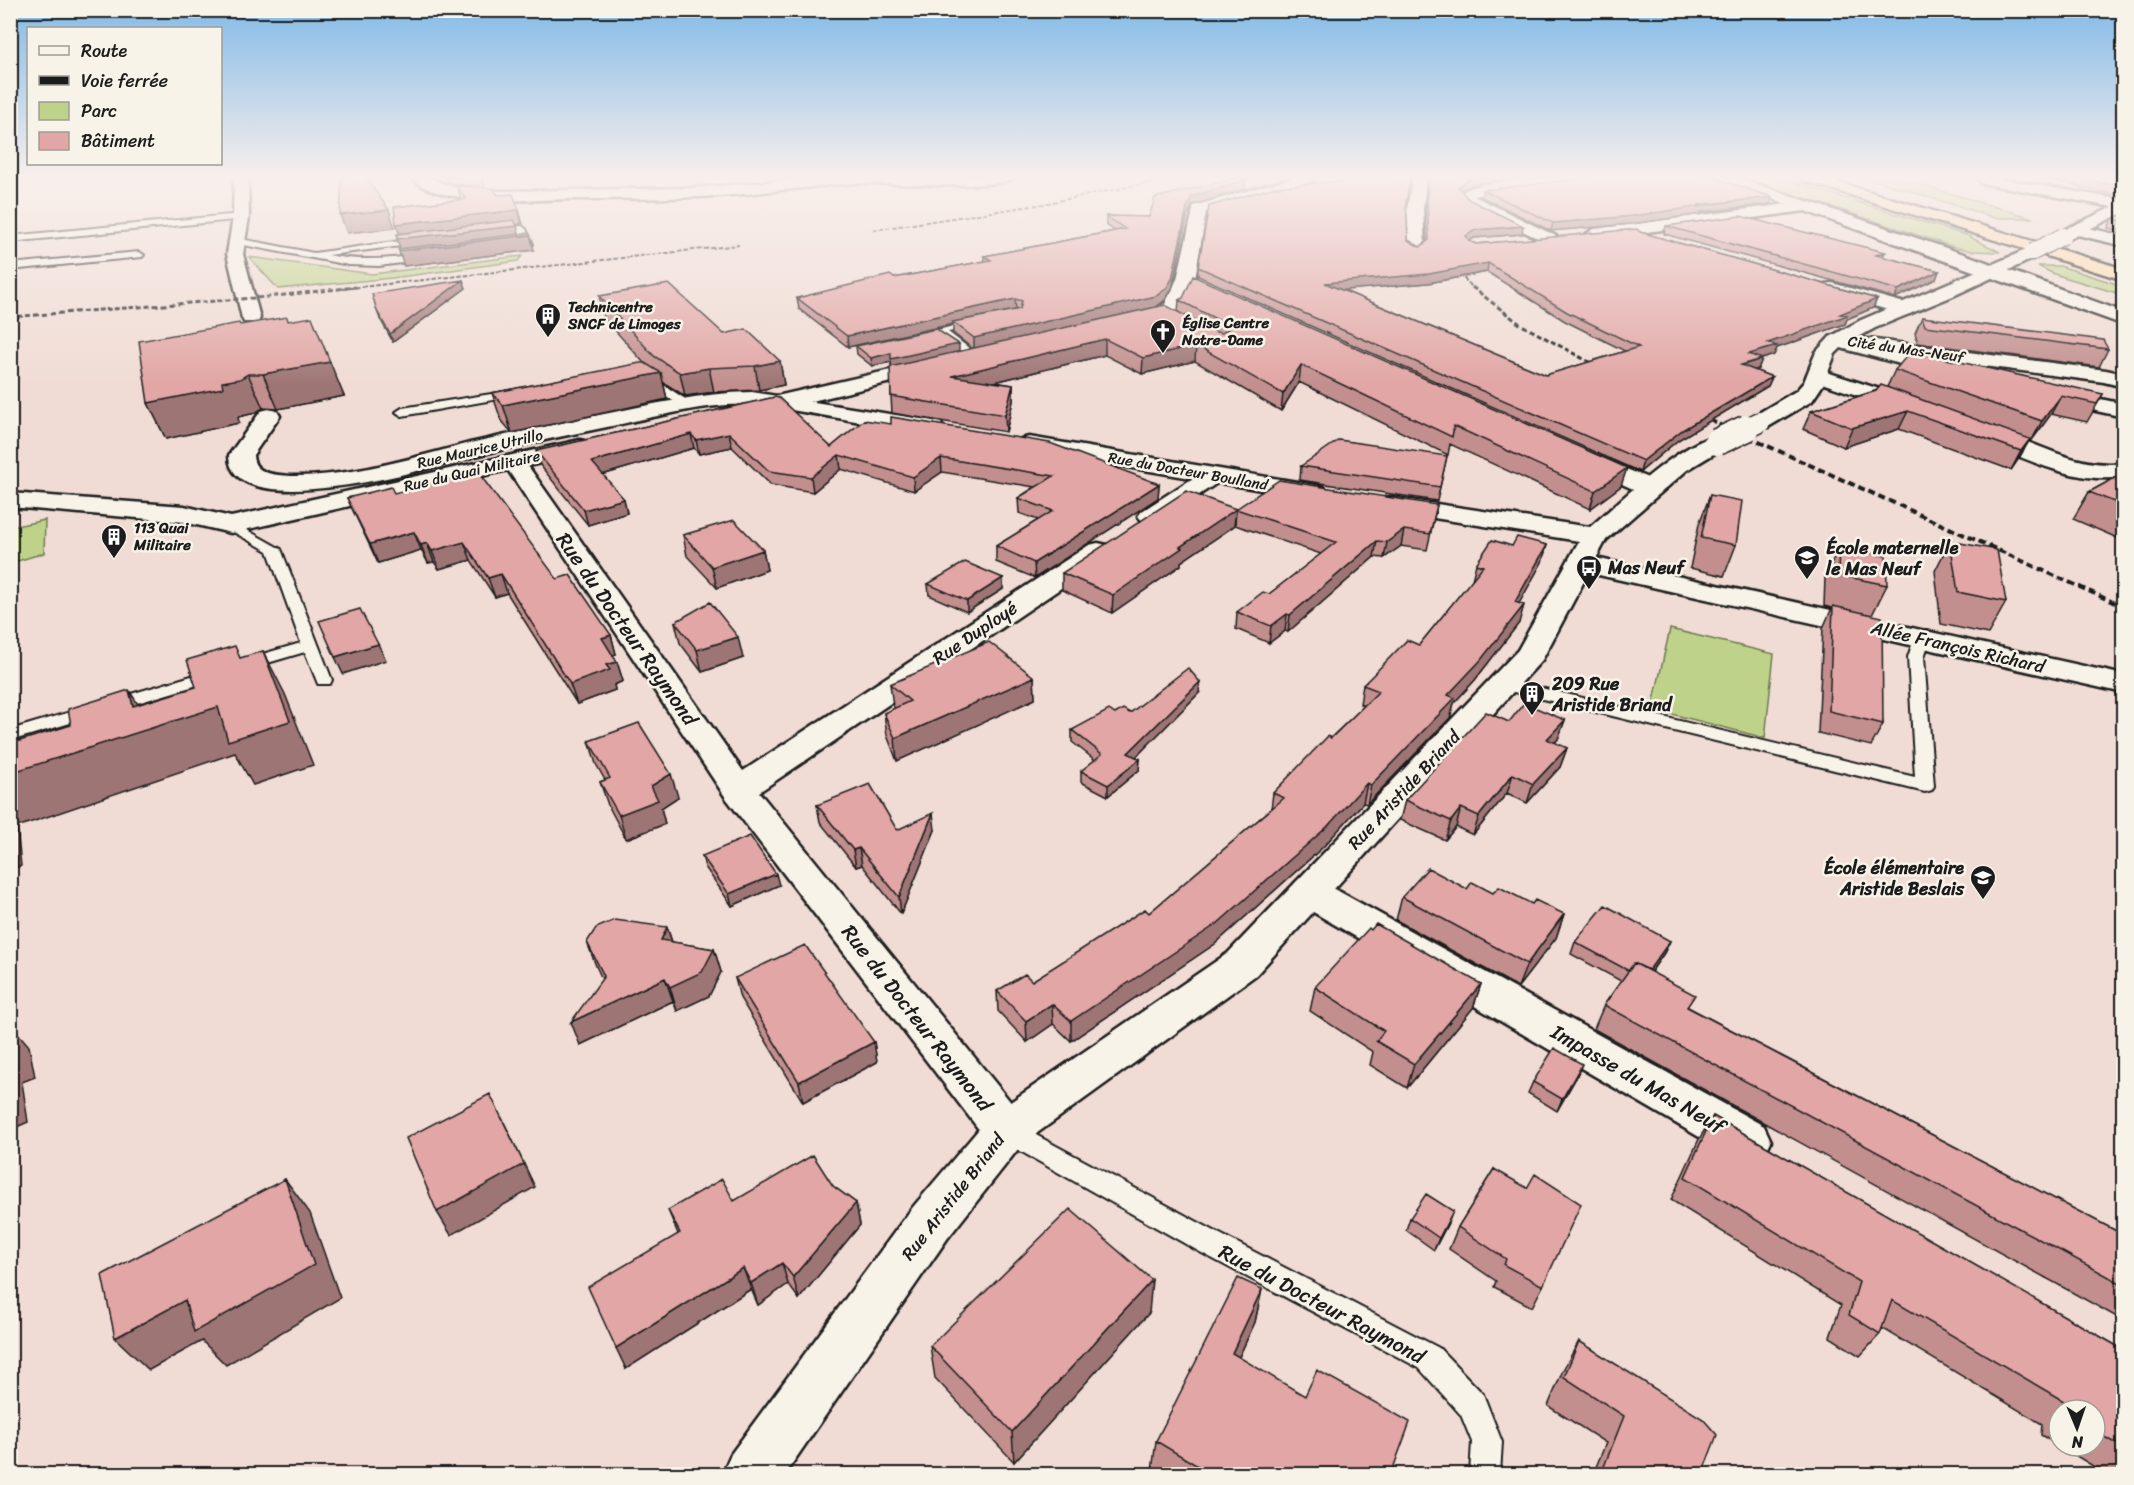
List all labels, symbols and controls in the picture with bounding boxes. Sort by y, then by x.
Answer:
legend [27,27,222,165]
text: Route [81,35,128,67]
text: Voie ferrée [81,65,168,97]
text: Parc [81,95,117,127]
text: Bâtiment [81,125,155,157]
place label: Technicentre SNCF de Limoges [567,294,682,337]
building icon: Technicentre SNCF de Limoges [533,301,563,339]
place label: Église Centre Notre-Dame [1181,310,1269,353]
church icon: Église Centre Notre-Dame [1148,317,1178,355]
street label: Cité du Mas-Neuf [1846,328,1968,370]
street label: Rue Maurice Utrillo [414,422,546,476]
street label: Rue du Quai Militaire [401,443,543,499]
street label: Rue du Docteur Boulland [1106,444,1271,498]
place label: 113 Quai Militaire [133,515,191,558]
building icon: 113 Quai Militaire [99,522,129,560]
street label: Rue du Docteur Raymond [546,524,710,736]
place label: École maternelle le Mas Neuf [1825,532,1959,585]
school or university icon: École maternelle le Mas Neuf [1792,543,1822,581]
place label: Mas Neuf [1607,552,1686,584]
bus stop icon: Mas Neuf [1574,553,1604,591]
street label: Rue Duployé [926,593,1024,673]
street label: Allée François Richard [1867,611,2049,683]
place label: 209 Rue Aristide Briand [1551,668,1673,721]
building icon: 209 Rue Aristide Briand [1517,679,1547,717]
street label: Rue Aristide Briand [1340,721,1469,857]
place label: École élémentaire Aristide Beslais [1824,852,1965,905]
school or university icon: École élémentaire Aristide Beslais [1968,863,1998,901]
street label: Rue du Docteur Raymond [831,916,1004,1122]
street label: Impasse du Mas Neuf [1543,1013,1735,1146]
street label: Rue Aristide Briand [893,1125,1014,1268]
street label: Rue du Docteur Raymond [1212,1233,1434,1376]
north arrow [2047,1398,2107,1458]
text: N [2071,1428,2085,1457]

